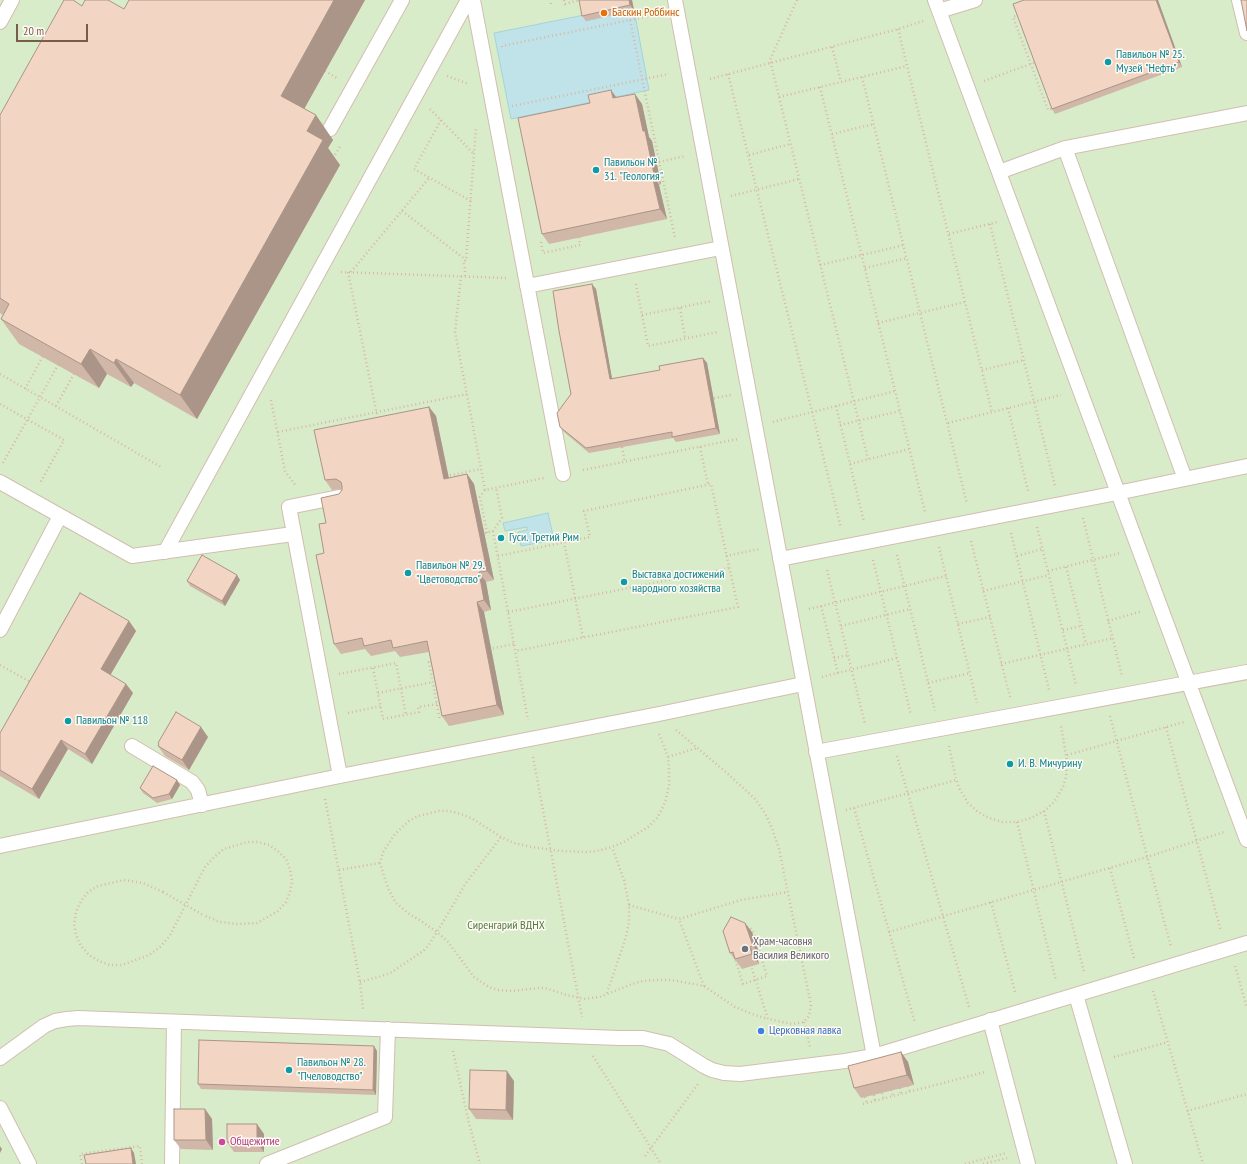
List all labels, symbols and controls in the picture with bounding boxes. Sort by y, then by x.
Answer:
place label: Баскин Роббинс [612,6,679,20]
marker: Баскин Роббинс [599,8,609,18]
scale bar [18,16,90,42]
text: 20 m [23,23,44,38]
place label: Павильон № 25. Музей "Нефть" [1116,48,1185,76]
marker: Павильон № 25. Музей "Нефть" [1103,57,1113,67]
place label: Павильон № 31. "Геология" [604,156,663,184]
marker: Павильон № 31. "Геология" [591,165,601,175]
place label: Гуси. Третий Рим [509,531,579,545]
marker: Гуси. Третий Рим [496,533,506,543]
place label: Павильон № 29. "Цветоводство" [416,559,485,587]
marker: Павильон № 29. "Цветоводство" [403,568,413,578]
place label: Выставка достижений народного хозяйства [632,568,724,596]
marker: Выставка достижений народного хозяйства [619,577,629,587]
place label: Павильон № 118 [76,714,148,728]
marker: Павильон № 118 [63,716,73,726]
place label: И. В. Мичурину [1018,757,1082,771]
marker: И. В. Мичурину [1005,759,1015,769]
park label: Сиренгарий ВДНХ [467,919,545,933]
place label: Храм-часовня Василия Великого [753,935,829,963]
marker: Храм-часовня Василия Великого [740,944,750,954]
place label: Церковная лавка [769,1024,841,1038]
marker: Церковная лавка [756,1026,766,1036]
place label: Павильон № 28. "Пчеловодство" [297,1056,366,1084]
marker: Павильон № 28. "Пчеловодство" [284,1065,294,1075]
place label: Общежитие [230,1135,280,1149]
marker: Общежитие [217,1137,227,1147]

